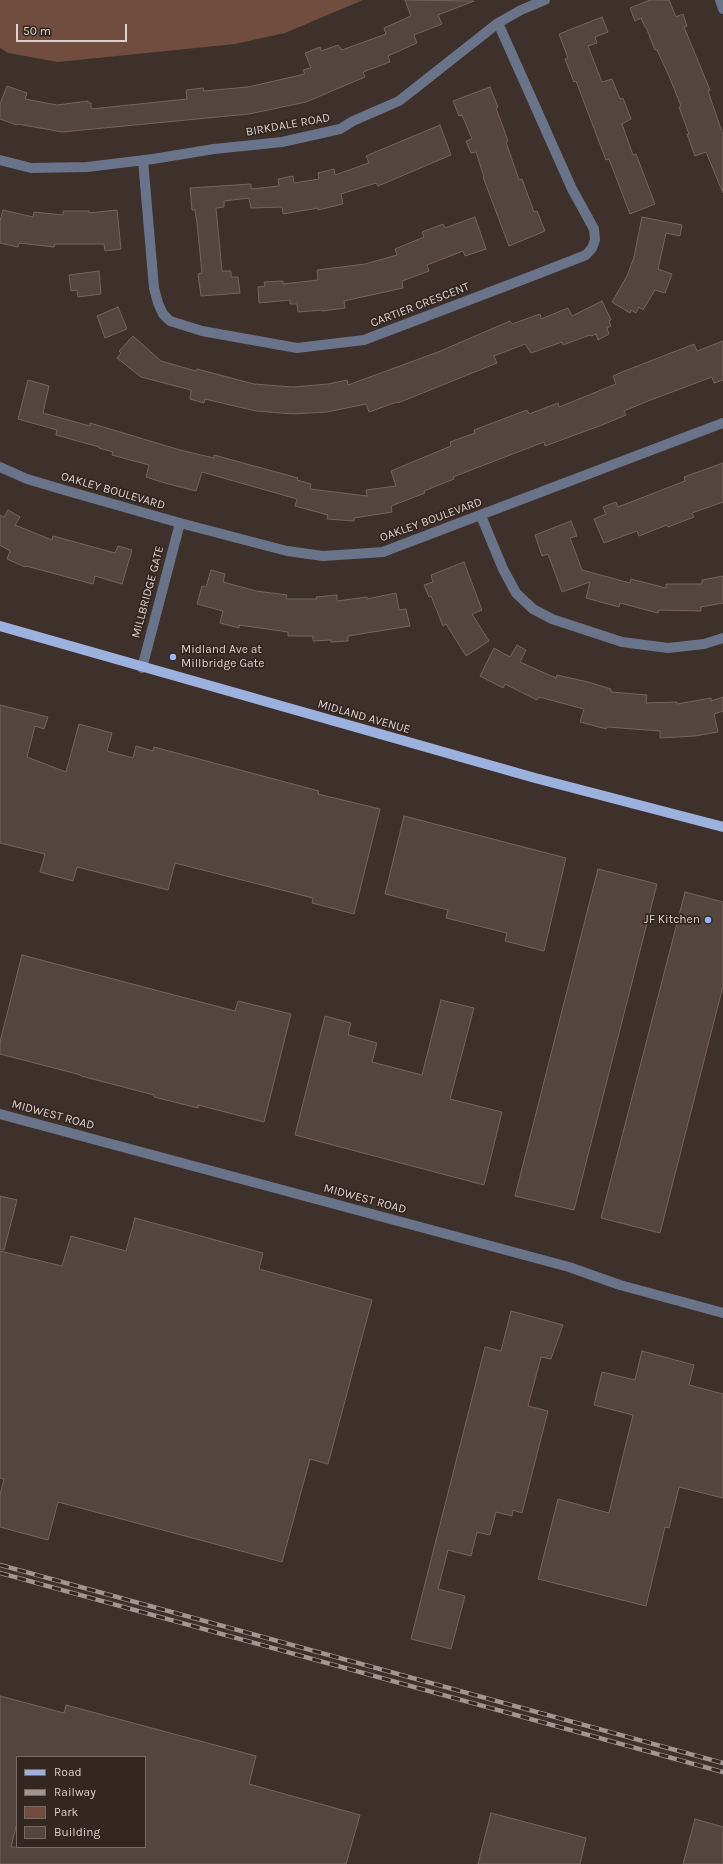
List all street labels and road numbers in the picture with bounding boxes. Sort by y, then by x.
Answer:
street label: BIRKDALE ROAD [245,110,331,140]
street label: CARTIER CRESCENT [368,279,472,331]
street label: OAKLEY BOULEVARD [59,469,167,513]
street label: OAKLEY BOULEVARD [378,495,484,545]
street label: MILLBRIDGE GATE [129,544,167,640]
street label: MIDLAND AVENUE [316,697,412,737]
street label: MIDWEST ROAD [10,1097,96,1133]
street label: MIDWEST ROAD [322,1181,408,1217]

